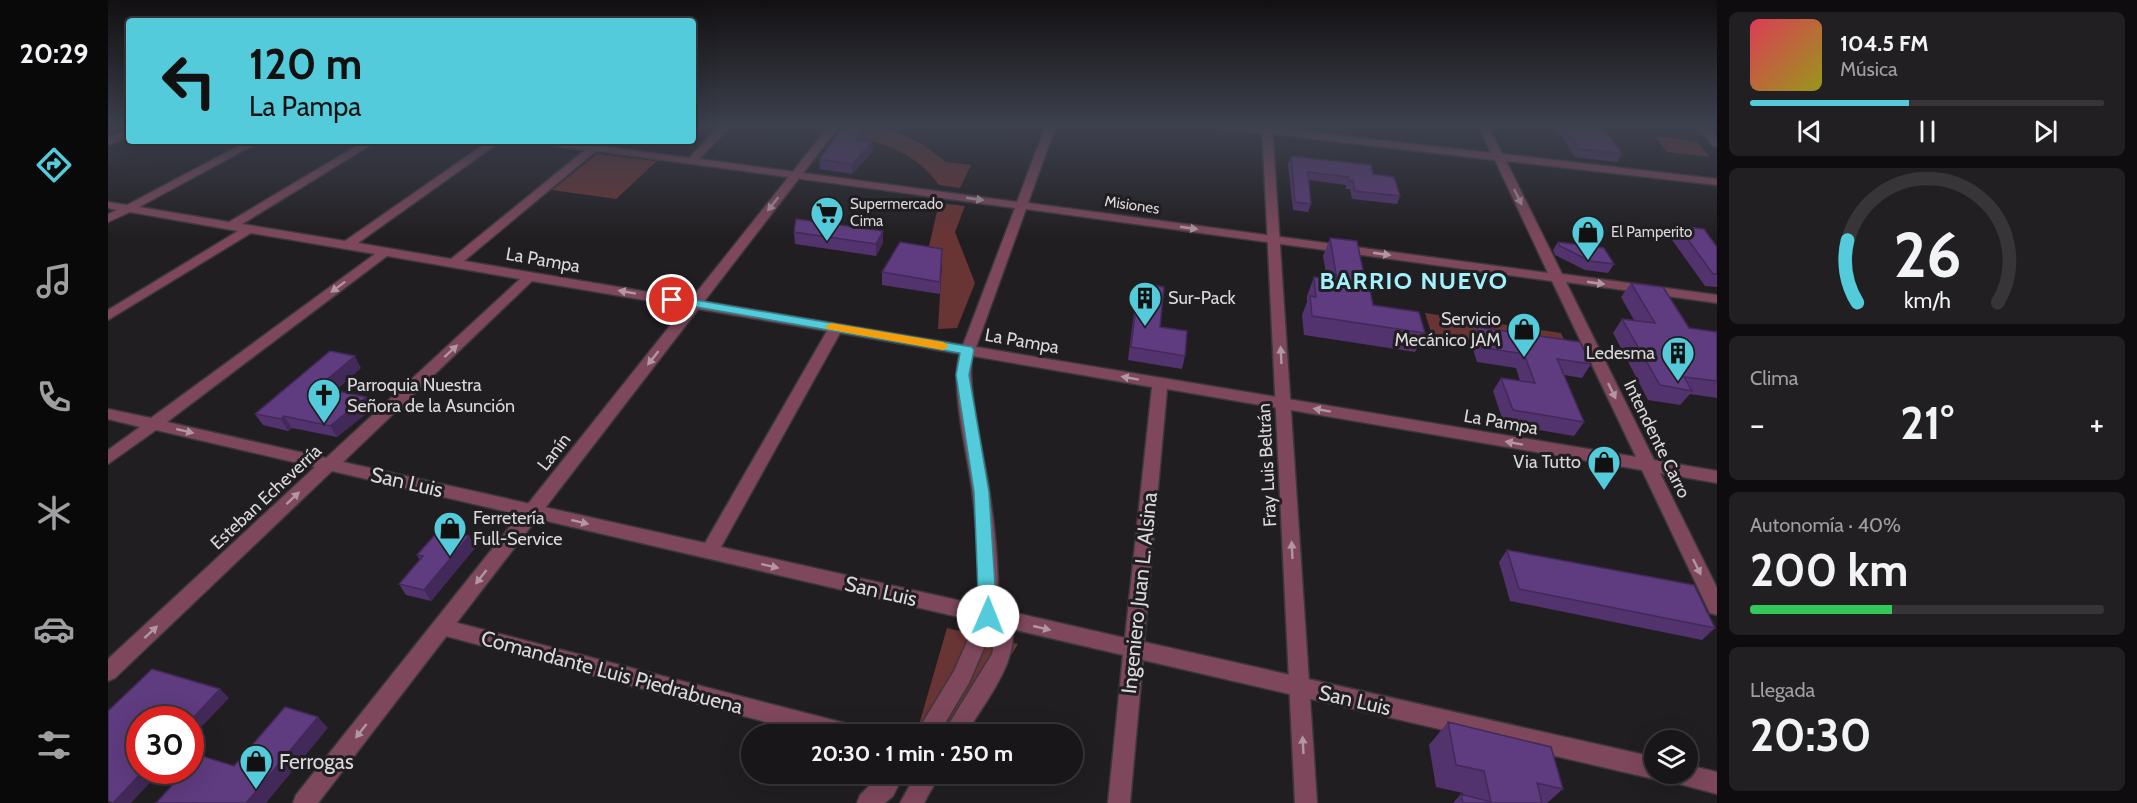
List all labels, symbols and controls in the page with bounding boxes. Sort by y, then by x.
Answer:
text: 104.5 FM [1840,30,1928,57]
text: 20:29 [20,37,88,70]
text: 120 m [249,38,362,90]
icon: left [150,42,228,120]
text: Música [1840,57,1898,81]
text: La Pampa [249,90,361,123]
icon: previous [1793,115,1826,148]
icon: pause [1911,115,1944,148]
icon: next [2029,115,2062,148]
icon: directions [33,144,75,186]
one-way arrow [1513,188,1523,205]
street label: Misiones [1103,192,1161,218]
supermarket icon: Supermercado Cima [809,195,845,242]
place label: Supermercado Cima [850,195,943,230]
one-way arrow [966,195,985,204]
one-way arrow [768,197,780,212]
shop icon: El Pamperito [1570,214,1606,261]
text: 26 [1893,217,1961,293]
place label: El Pamperito [1611,223,1692,241]
one-way arrow [1180,224,1199,233]
street label: La Pampa [504,243,582,277]
one-way arrow [1373,250,1392,259]
icon: music [33,260,75,302]
district label: BARRIO NUEVO [1319,266,1509,295]
pin [646,274,697,325]
one-way arrow [1587,279,1606,288]
one-way arrow [330,280,346,293]
building icon: Sur-Pack [1127,280,1163,327]
icon: arrive [655,283,688,316]
place label: Sur-Pack [1168,287,1237,309]
text: km/h [1904,287,1950,313]
one-way arrow [617,288,636,297]
place label: Servicio Mecánico JAM [1394,308,1501,351]
shop icon: Servicio Mecánico JAM [1506,311,1542,358]
street label: La Pampa [983,324,1061,358]
building icon: Ledesma [1660,335,1696,382]
place label: Ledesma [1586,342,1655,364]
one-way arrow [443,344,458,358]
one-way arrow [1276,346,1285,365]
one-way arrow [647,350,660,366]
text: Clima [1750,366,1798,390]
one-way arrow [1120,373,1139,382]
place label: Parroquia Nuestra Señora de la Asunción [347,374,515,417]
icon: phone [33,376,75,418]
street label: Intendente Carro [1619,376,1695,502]
church icon: Parroquia Nuestra Señora de la Asunción [306,377,342,424]
one-way arrow [1608,383,1617,400]
text: 21° [1900,396,1954,450]
street label: Fray Luis Beltrán [1253,403,1281,527]
text: − [1750,404,1765,444]
text: + [2089,404,2104,444]
one-way arrow [1313,405,1332,414]
street label: La Pampa [1462,405,1540,439]
one-way arrow [176,427,195,437]
street label: Lanín [533,429,575,475]
one-way arrow [1505,438,1524,447]
street label: Esteban Echeverría [206,440,326,554]
shop icon: Via Tutto [1586,444,1622,491]
place label: Via Tutto [1513,451,1581,473]
street label: San Luis [368,462,446,502]
street label: Ingeniero Juan L. Alsina [1116,491,1162,695]
icon: climate [33,492,75,534]
one-way arrow [286,492,300,506]
place label: Ferretería Full-Service [473,507,562,550]
shop icon: Ferretería Full-Service [432,510,468,557]
text: Autonomía · 40% [1750,513,1901,537]
one-way arrow [571,518,590,527]
one-way arrow [1287,540,1296,559]
text: 200 km [1750,543,1908,597]
one-way arrow [1693,558,1702,575]
one-way arrow [761,561,779,571]
one-way arrow [475,570,487,585]
street label: San Luis [842,571,920,611]
position arrow [956,584,1020,648]
icon: car [33,608,75,650]
one-way arrow [1033,624,1052,633]
one-way arrow [143,625,158,639]
street label: Comandante Luis Piedrabuena [478,625,746,719]
text: Llegada [1750,678,1815,702]
street label: San Luis [1316,680,1394,720]
speed limit sign: 30 [126,706,204,784]
text: 20:30 [1750,708,1872,762]
one-way arrow [354,723,367,739]
icon: filters [33,724,75,766]
map controls [1644,730,1698,784]
button: layers [1644,730,1698,784]
one-way arrow [1298,735,1308,754]
text: 20:30 · 1 min · 250 m [811,740,1013,767]
shop icon: Ferrogas [238,743,274,790]
place label: Ferrogas [279,749,354,774]

